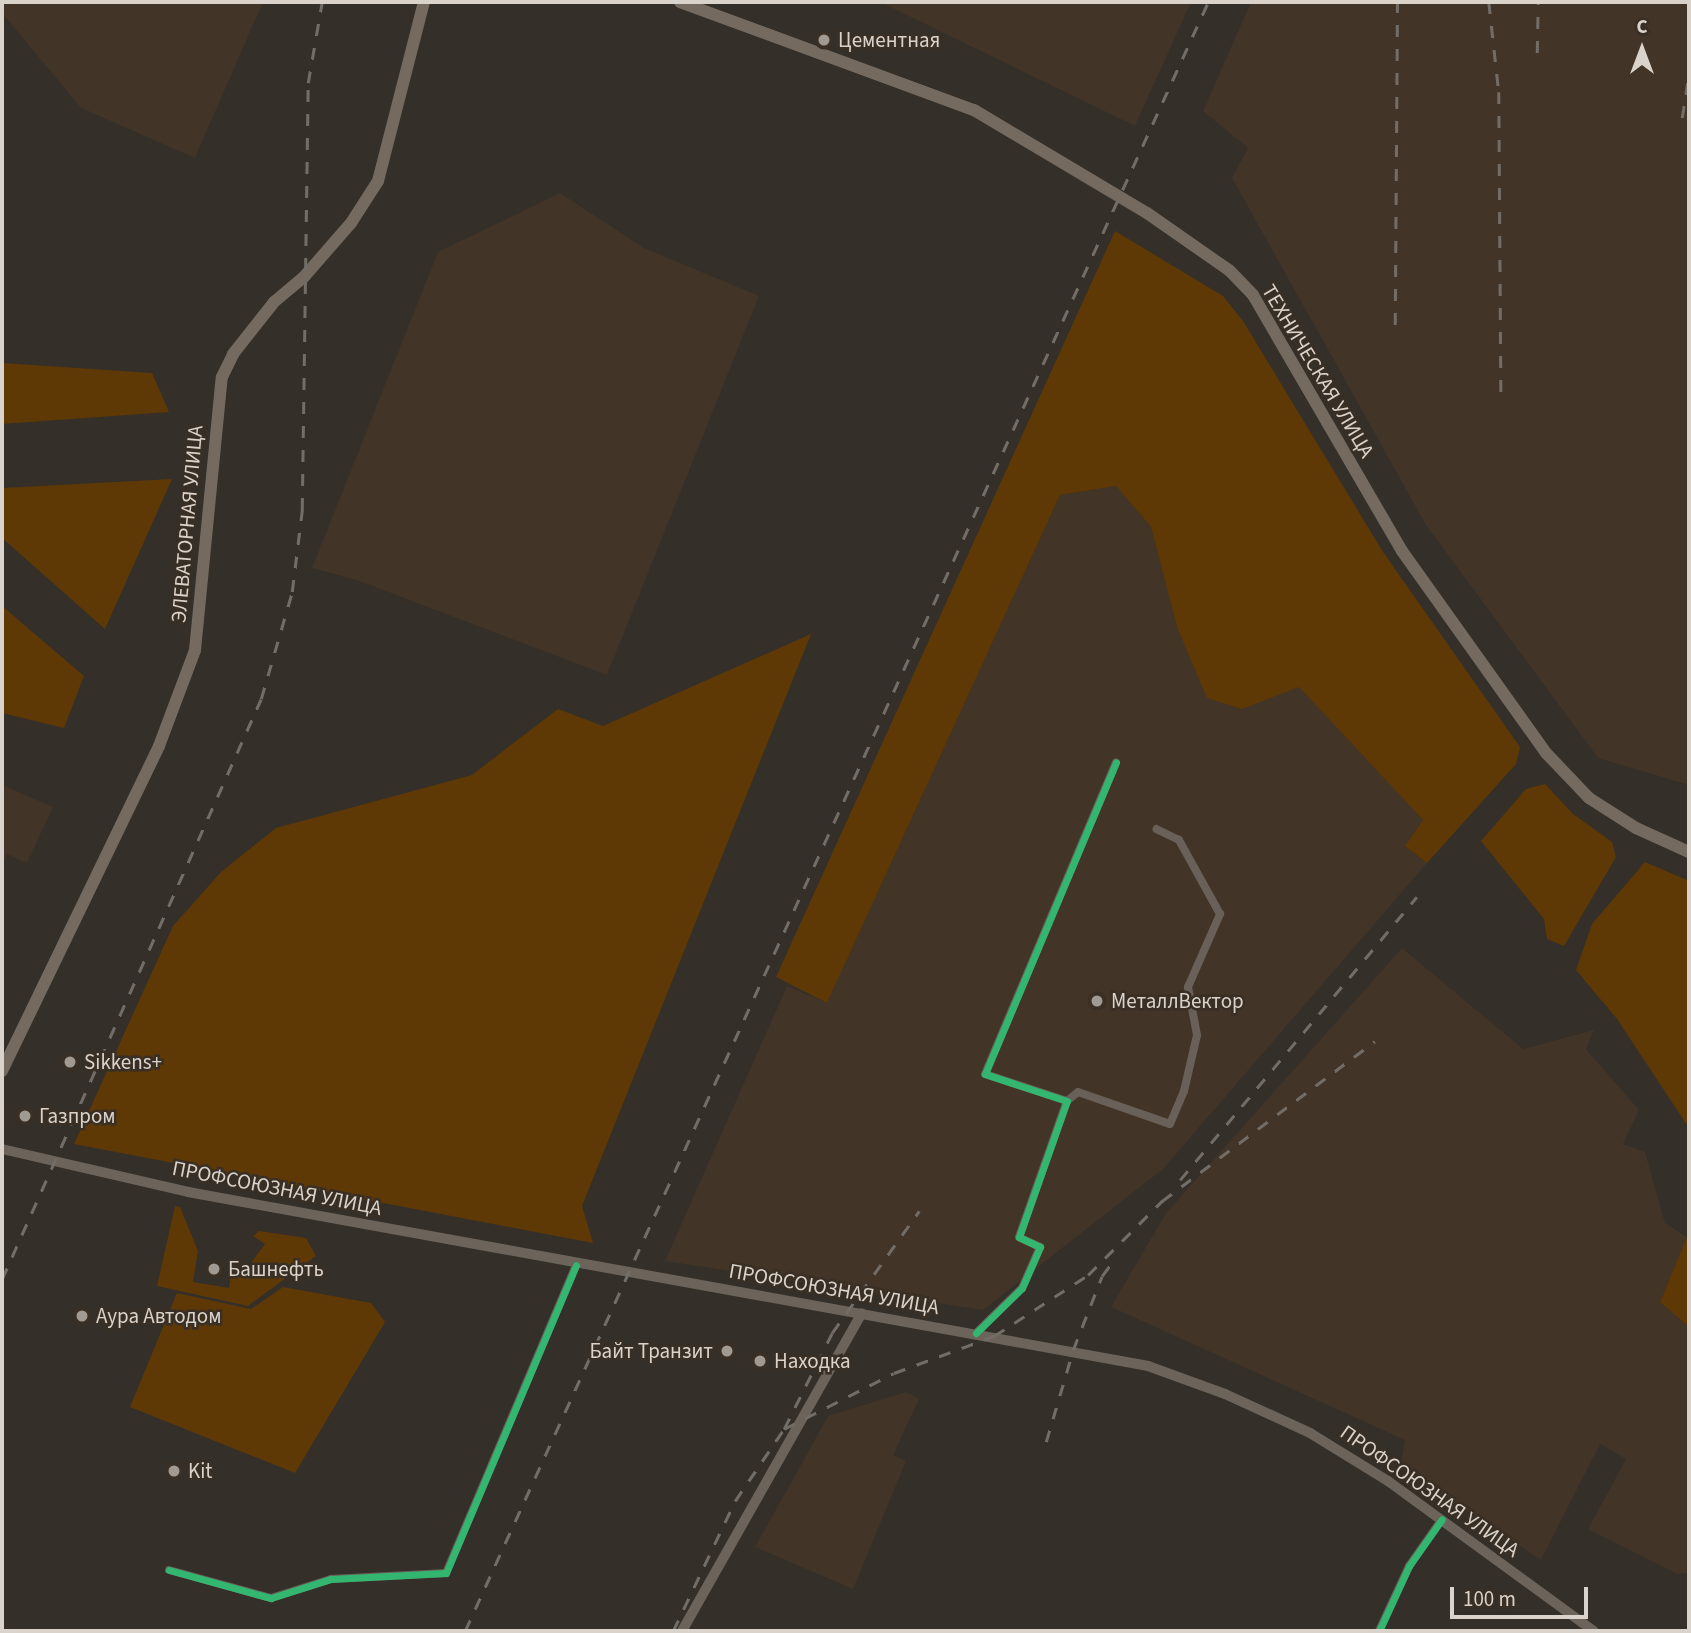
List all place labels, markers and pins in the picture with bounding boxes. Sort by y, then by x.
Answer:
place label: Цементная [838,27,940,53]
marker: Цементная [816,32,832,48]
place label: МеталлВектор [1111,988,1244,1014]
marker: МеталлВектор [1089,993,1105,1009]
place label: Sikkens+ [84,1049,162,1075]
marker: Sikkens+ [62,1054,78,1070]
place label: Газпром [39,1103,116,1129]
marker: Газпром [17,1108,33,1124]
place label: Башнефть [228,1256,324,1282]
marker: Башнефть [206,1261,222,1277]
place label: Аура Автодом [96,1303,221,1329]
marker: Аура Автодом [74,1308,90,1324]
place label: Байт Транзит [589,1338,713,1364]
marker: Байт Транзит [719,1343,735,1359]
place label: Находка [774,1348,851,1374]
marker: Находка [752,1353,768,1369]
place label: Kit [188,1458,212,1484]
marker: Kit [166,1463,182,1479]

